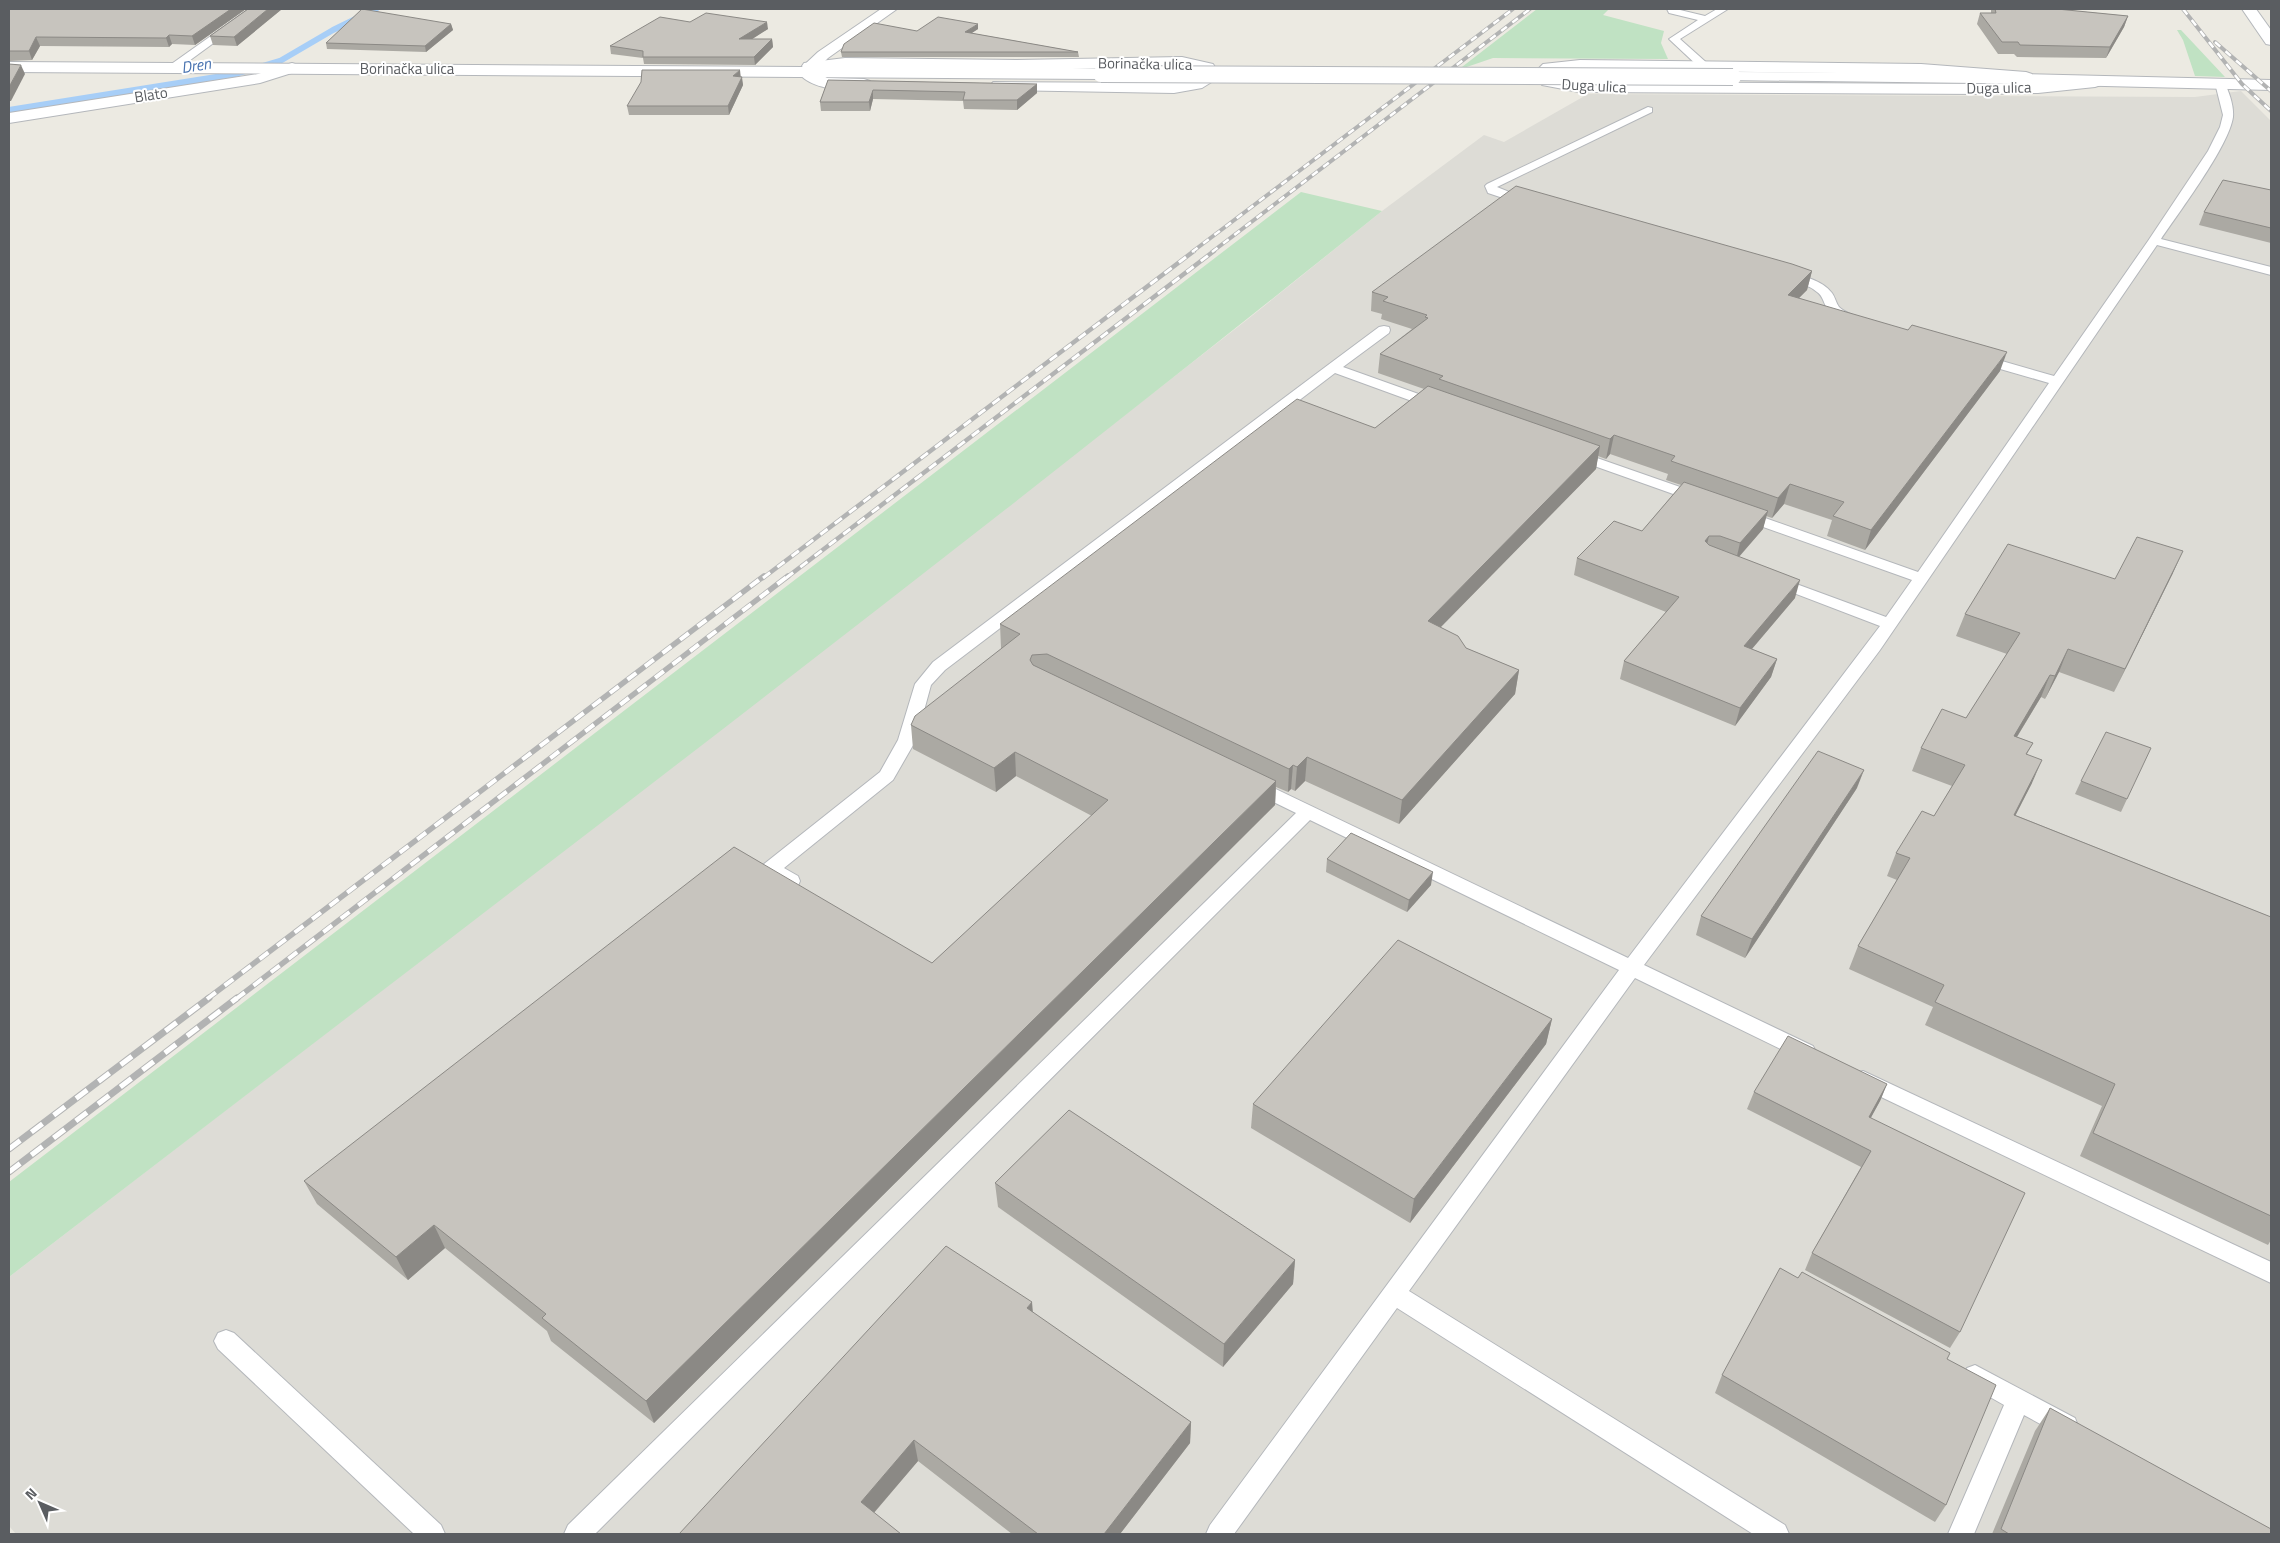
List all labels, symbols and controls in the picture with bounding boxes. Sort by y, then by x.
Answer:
water label: Dren [179,51,214,79]
street label: Borinačka ulica [1098,51,1193,76]
street label: Borinačka ulica [360,57,455,80]
street label: Duga ulica [1561,72,1628,99]
street label: Duga ulica [1966,75,2032,100]
street label: Blato [133,81,169,108]
north arrow [15,1478,65,1528]
text: N [20,1483,41,1504]

